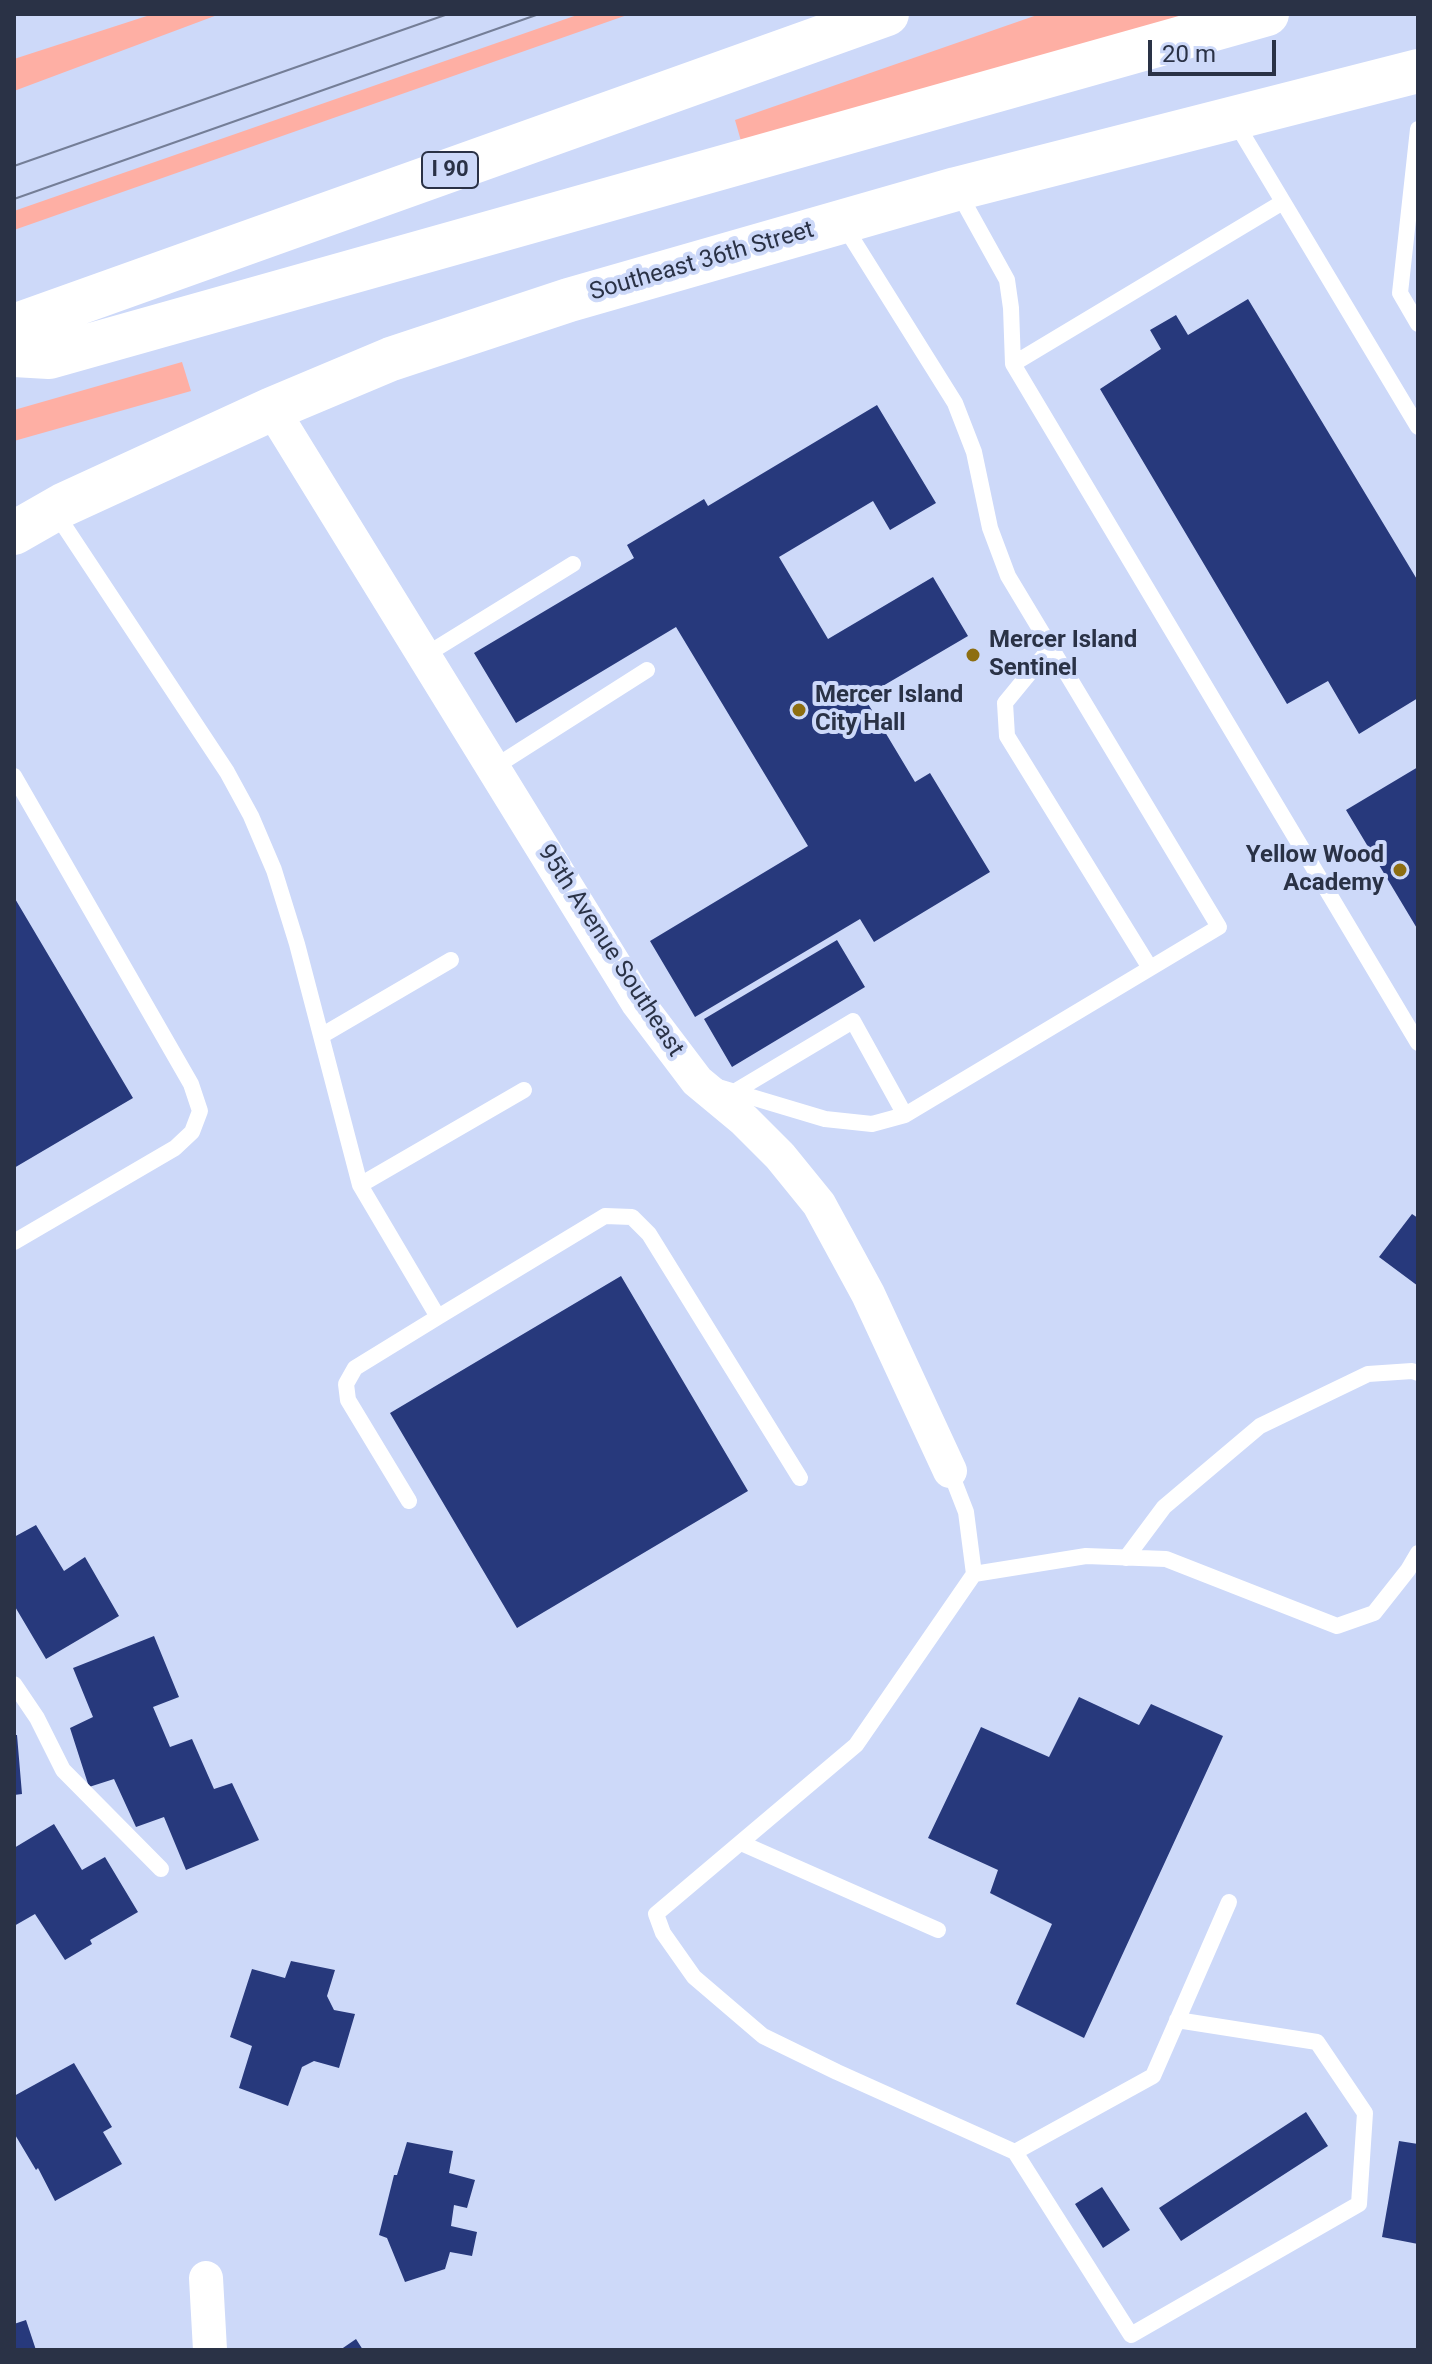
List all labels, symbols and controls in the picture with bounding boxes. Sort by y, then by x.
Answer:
scale bar [1152,24,1280,74]
text: 20 m [1162,40,1216,68]
road number: I 90 [422,152,478,188]
street label: Southeast 36th Street [587,216,817,308]
place label: Mercer Island Sentinel [989,627,1137,683]
marker: Mercer Island Sentinel [964,646,982,664]
place label: Mercer Island City Hall [815,682,963,738]
marker: Mercer Island City Hall [790,701,808,719]
street label: 95th Avenue Southeast [531,840,689,1062]
place label: Yellow Wood Academy [1246,842,1384,898]
marker: Yellow Wood Academy [1391,861,1409,879]

